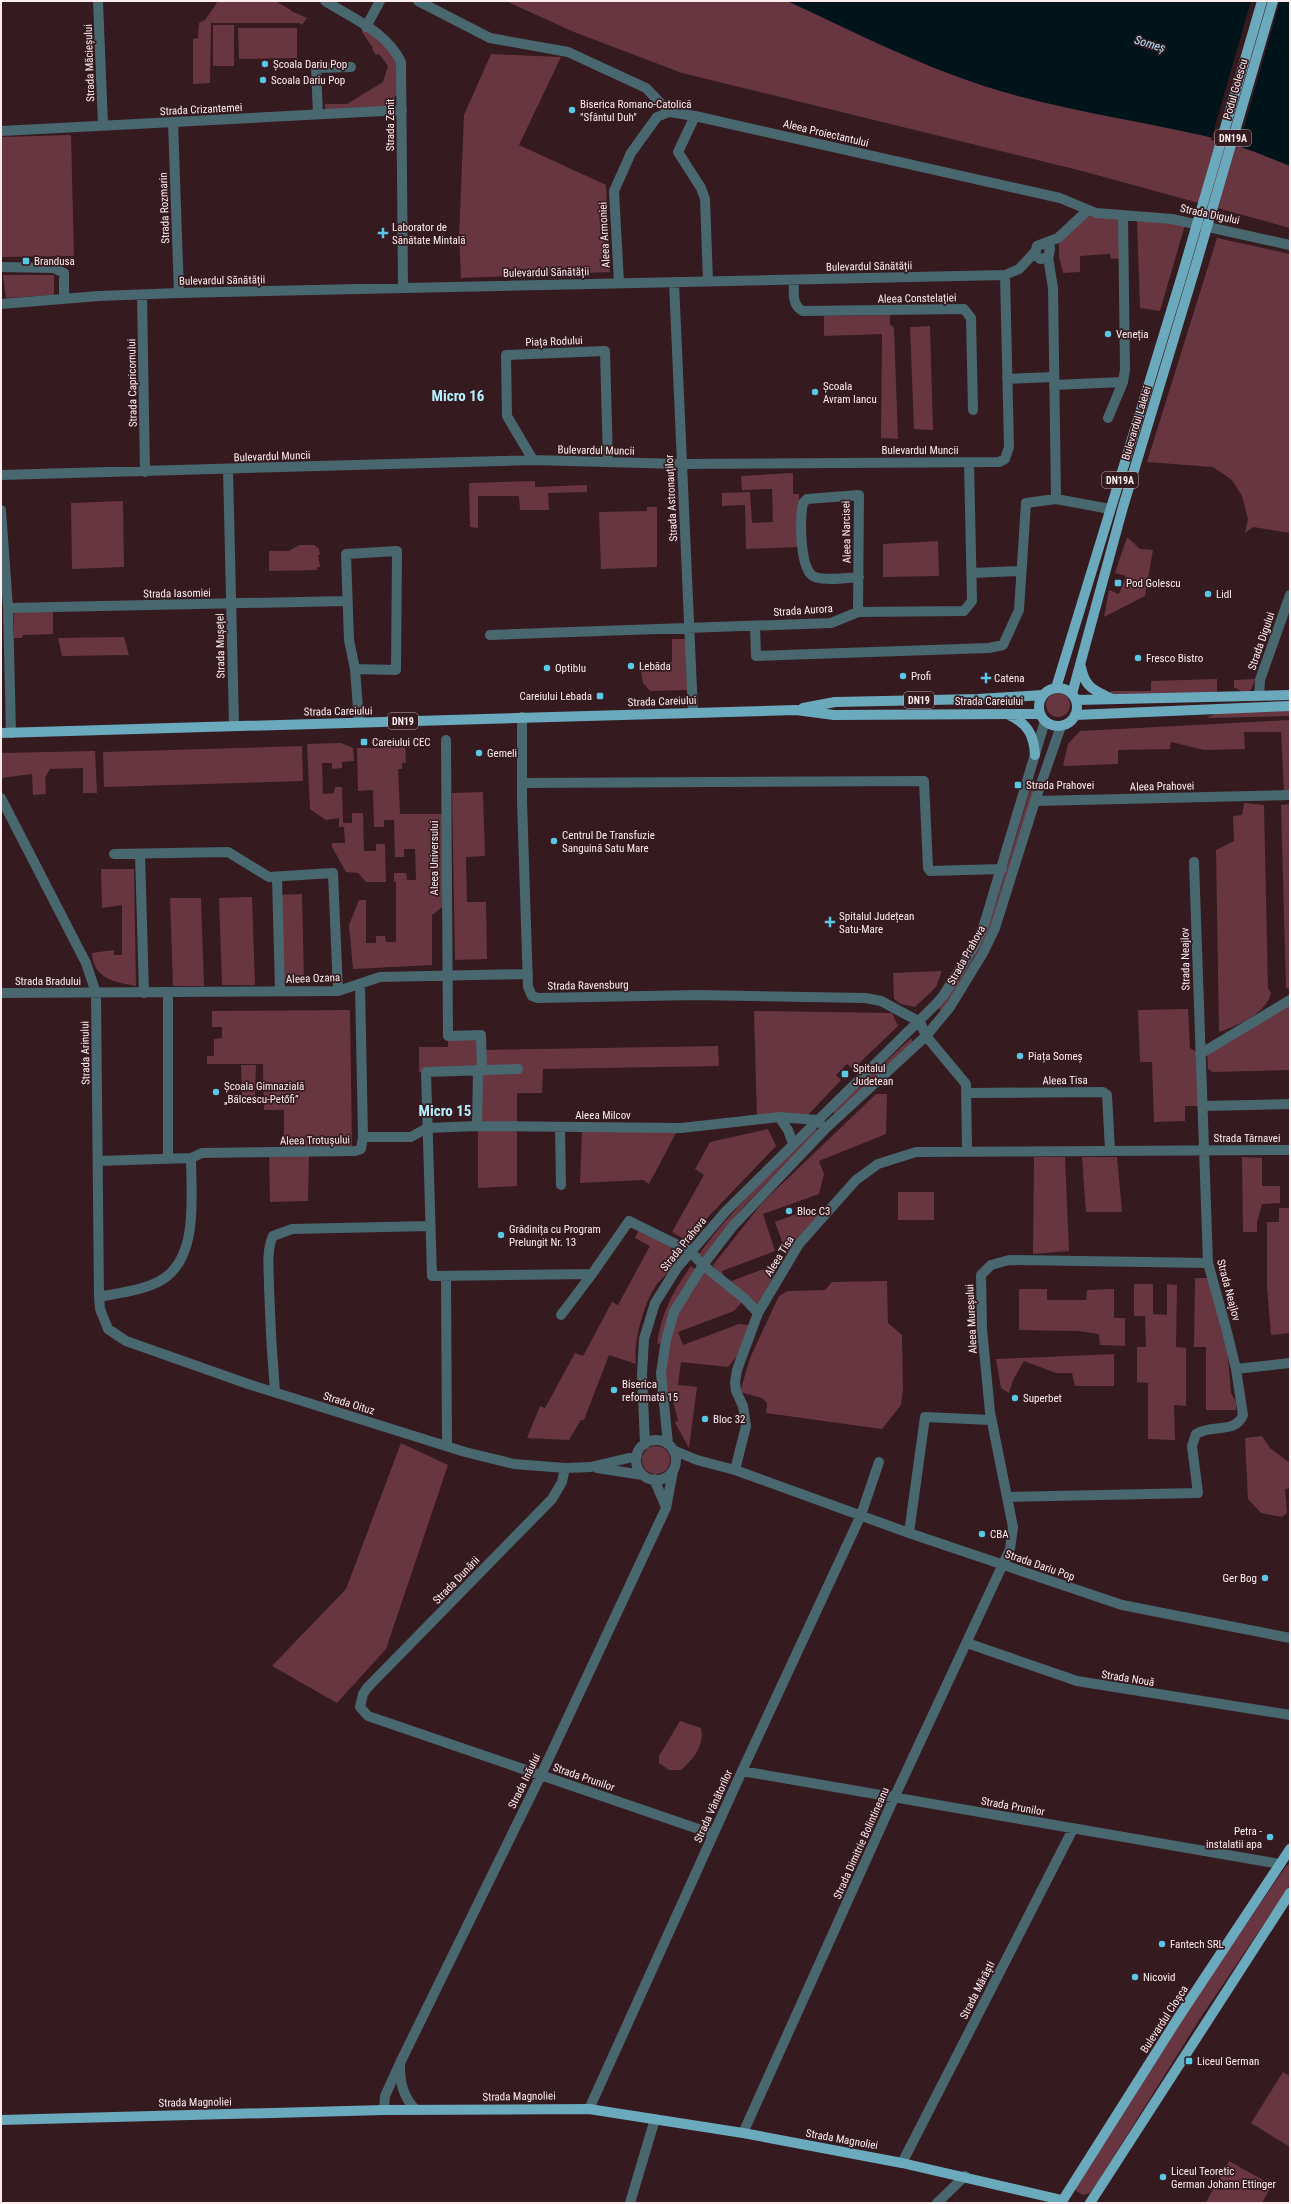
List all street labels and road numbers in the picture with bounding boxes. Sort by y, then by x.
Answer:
street label: Strada Măcieșului [82,24,97,102]
street label: Podul Golescu [1221,57,1250,121]
street label: Strada Zenit [384,99,397,151]
street label: Strada Crizantemei [159,101,243,118]
street label: Aleea Proiectantului [782,117,870,150]
road number: DN19A [1215,130,1251,146]
street label: Strada Rozmarin [157,172,172,244]
street label: Aleea Armoniei [596,202,613,268]
street label: Strada Digului [1179,202,1241,227]
street label: Bulevardul Sănătății [826,259,912,274]
street label: Bulevardul Sănătății [503,265,589,280]
street label: Bulevardul Sănătății [179,273,265,288]
street label: Aleea Constelației [878,291,956,306]
street label: Piața Rodului [525,334,583,349]
street label: Strada Capricornului [125,339,140,427]
street label: Bulevardul Lalelei [1119,385,1154,462]
street label: Bulevardul Muncii [557,443,635,458]
street label: Bulevardul Muncii [882,444,958,457]
street label: Bulevardul Muncii [233,449,311,464]
street label: Strada Astronauților [663,454,680,542]
road number: DN19A [1102,472,1138,488]
street label: Aleea Narcisei [839,501,854,563]
street label: Strada Iasomiei [143,586,211,601]
street label: Strada Aurora [773,602,833,619]
street label: Strada Digului [1245,610,1277,672]
street label: Strada Mușețel [213,613,228,679]
road number: DN19 [904,692,934,708]
street label: Strada Careiului [627,694,697,709]
street label: Strada Careiului [955,695,1023,708]
street label: Strada Careiului [304,704,372,719]
road number: DN19 [388,713,418,729]
street label: Aleea Prahovei [1130,779,1194,794]
street label: Aleea Universului [428,821,441,895]
street label: Strada Prahova [945,923,988,987]
street label: Strada Neajlov [1178,927,1193,991]
street label: Aleea Ozana [286,971,340,986]
street label: Strada Bradului [15,975,81,988]
street label: Strada Ravensburg [547,978,629,993]
street label: Strada Arinului [78,1021,93,1085]
street label: Aleea Tisa [1042,1074,1088,1087]
street label: Aleea Milcov [575,1109,631,1122]
street label: Strada Târnavei [1214,1132,1280,1145]
street label: Aleea Trotușului [280,1133,350,1148]
street label: Strada Prahova [658,1215,709,1274]
street label: Aleea Tisa [762,1234,797,1279]
street label: Strada Neajlov [1214,1258,1243,1323]
street label: Aleea Mureșului [963,1284,980,1354]
street label: Strada Oituz [322,1389,376,1418]
street label: Strada Dariu Pop [1003,1547,1076,1583]
street label: Strada Dunării [430,1554,482,1607]
street label: Strada Nouă [1100,1668,1155,1689]
street label: Strada Inăului [506,1752,543,1811]
street label: Strada Prunilor [551,1761,617,1794]
street label: Strada Vânătorilor [692,1767,736,1845]
street label: Strada Dimitrie Bolintineanu [831,1785,892,1901]
street label: Strada Prunilor [980,1794,1046,1819]
street label: Strada Mărăști [957,1959,998,2021]
street label: Bulevardul Cloșca [1138,1983,1191,2055]
street label: Strada Magnoliei [482,2089,556,2104]
street label: Strada Magnoliei [158,2095,232,2110]
street label: Strada Magnoliei [805,2127,879,2152]

